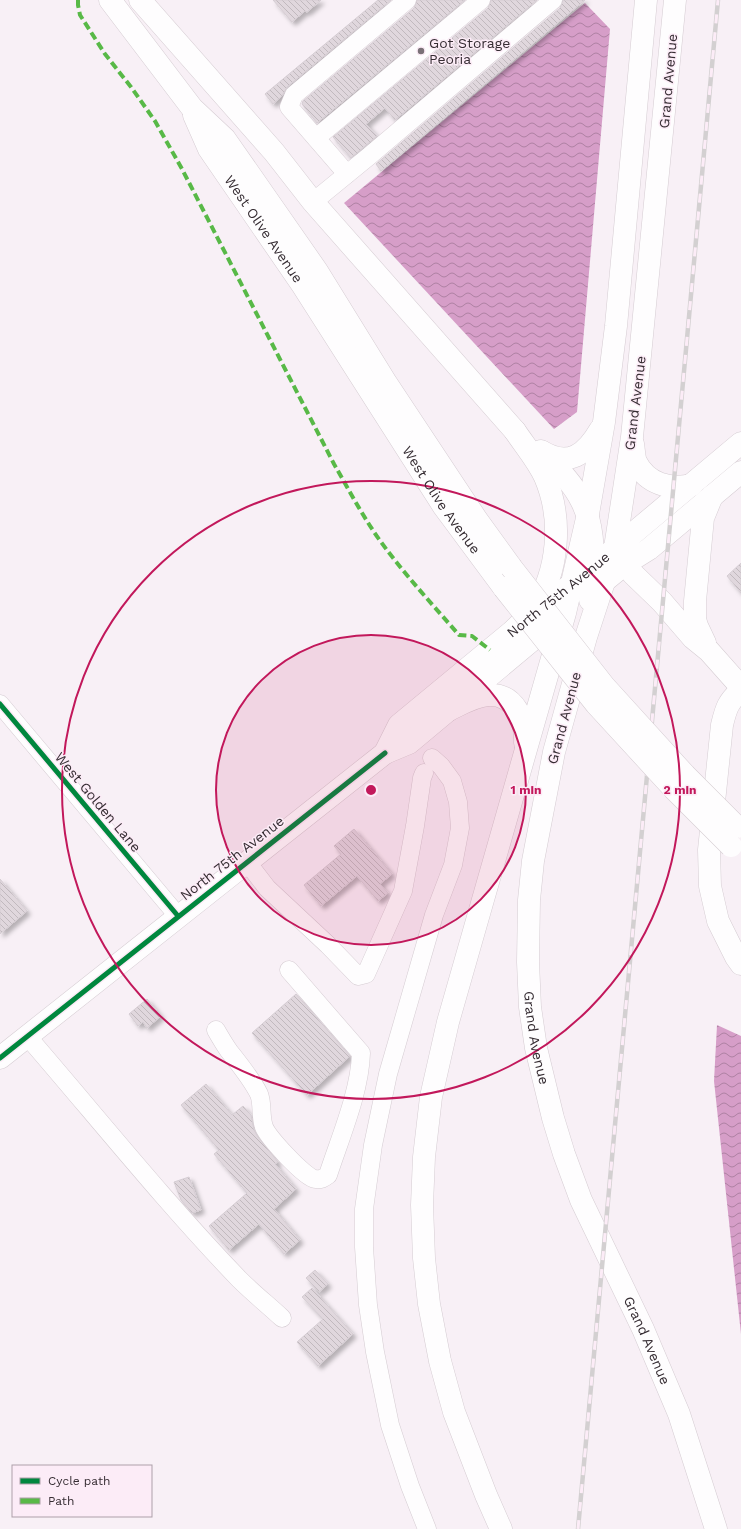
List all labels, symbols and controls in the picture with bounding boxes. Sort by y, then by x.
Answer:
street label: Grand Avenue [656,33,680,129]
place label: Got Storage Peoria [429,35,510,67]
marker: Got Storage Peoria [416,46,426,56]
street label: West Olive Avenue [221,172,306,286]
street label: Grand Avenue [621,355,649,451]
street label: West Olive Avenue [399,443,484,557]
street label: North 75th Avenue [504,549,613,641]
street label: Grand Avenue [544,670,584,766]
street label: West Golden Lane [52,749,144,855]
centre of rings [364,783,378,797]
text: 1 min [511,783,541,797]
text: 2 min [664,783,696,797]
street label: North 75th Avenue [177,813,287,903]
street label: Grand Avenue [521,991,553,1086]
street label: Grand Avenue [620,1294,674,1387]
legend [12,1465,152,1517]
text: Cycle path [48,1474,110,1488]
text: Path [48,1494,74,1508]

